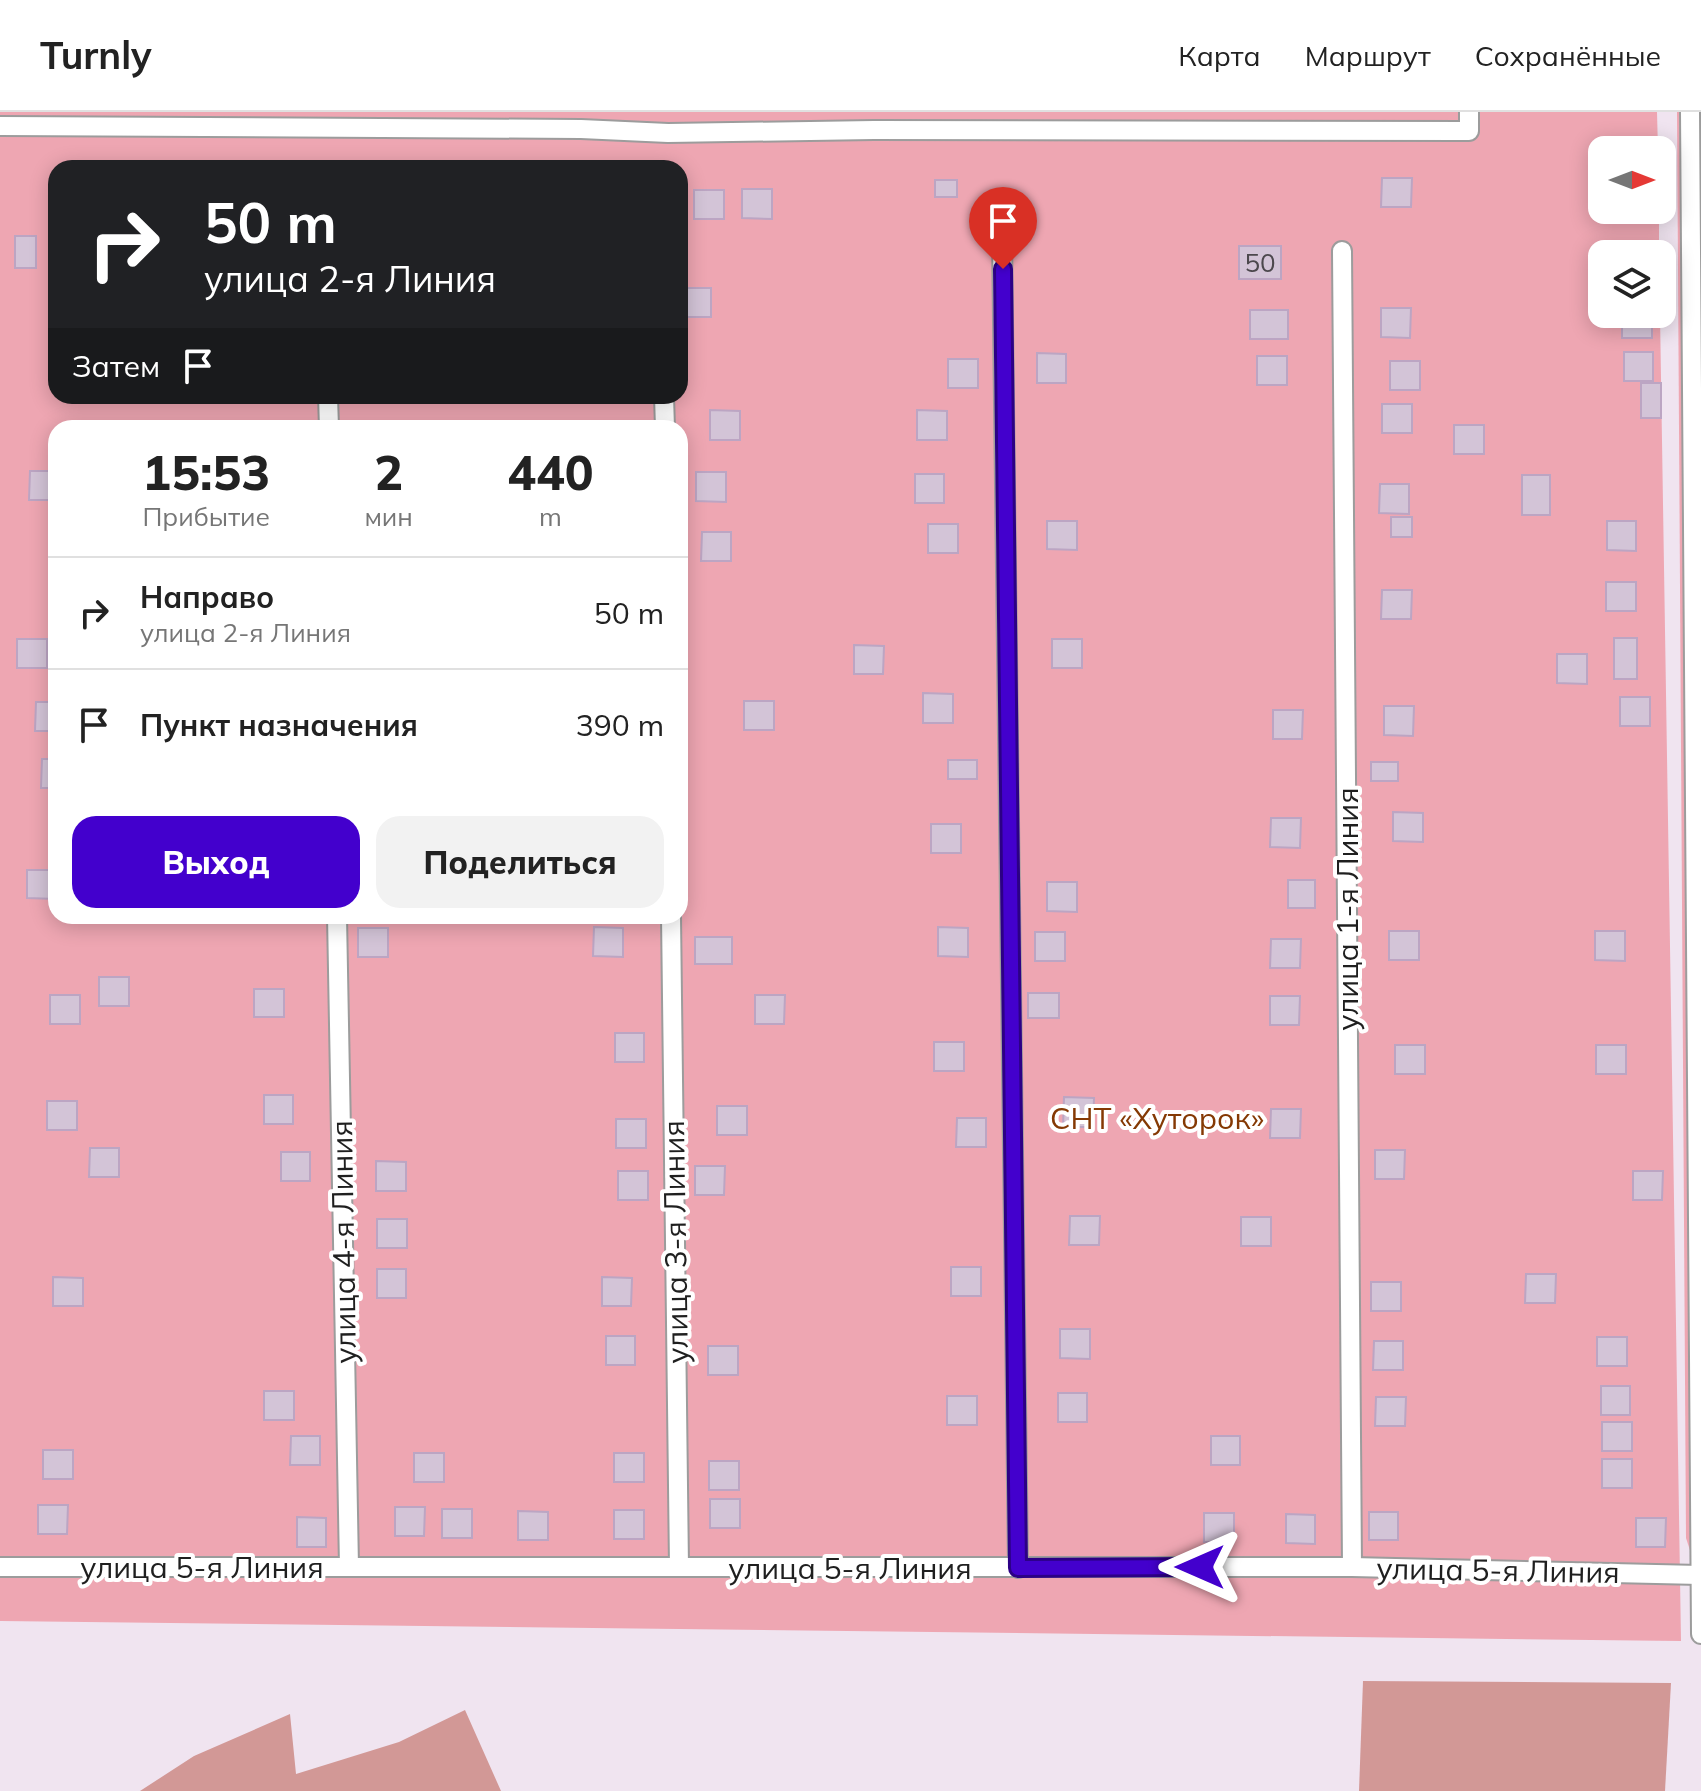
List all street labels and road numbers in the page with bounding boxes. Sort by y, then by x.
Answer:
street label: улица 1-я Линия [1328,787,1366,1031]
street label: улица 4-я Линия [322,1120,364,1364]
street label: улица 3-я Линия [654,1120,696,1364]
street label: улица 5-я Линия [80,1548,324,1586]
street label: улица 5-я Линия [728,1549,972,1587]
street label: улица 5-я Линия [1376,1549,1620,1591]

